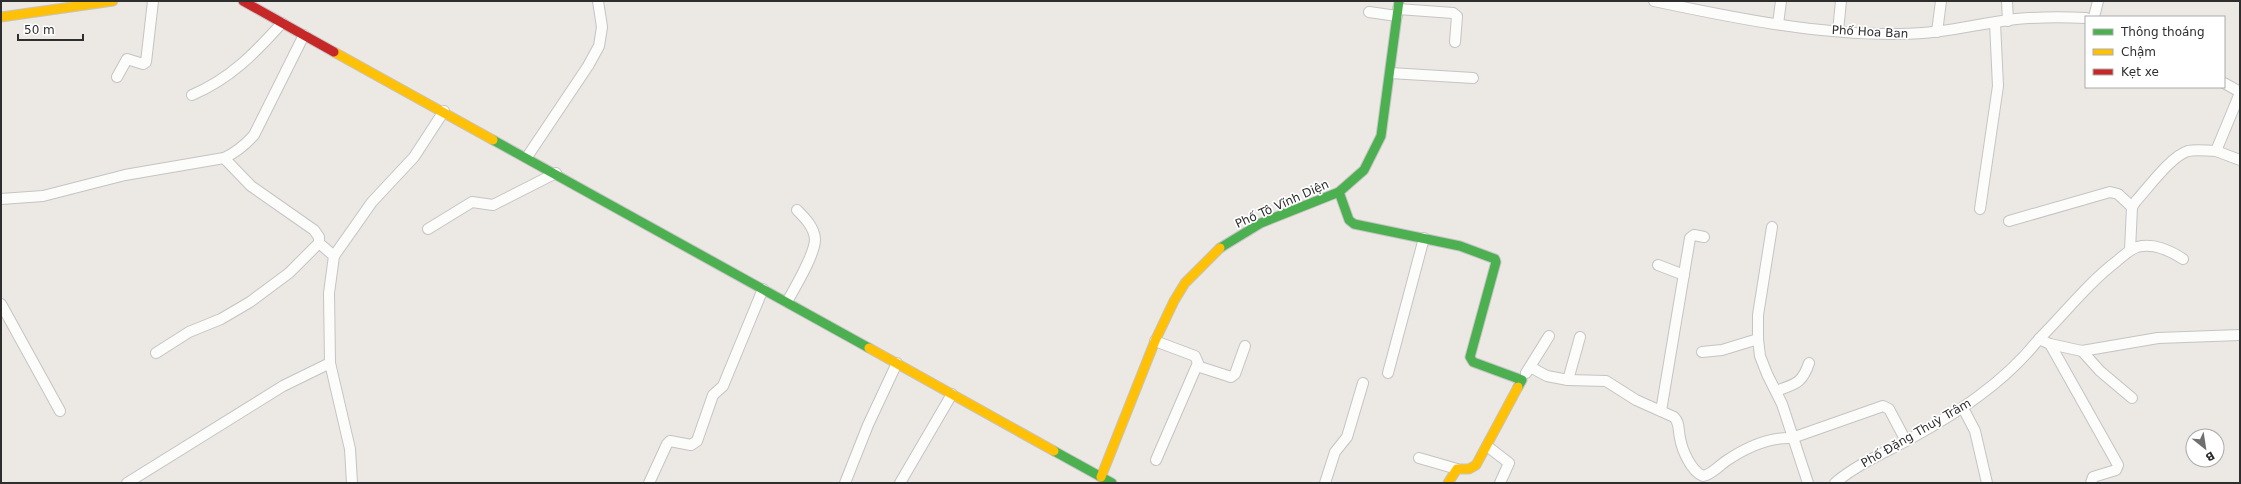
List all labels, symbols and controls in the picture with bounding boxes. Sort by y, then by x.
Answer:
scale bar [18,16,83,42]
legend [2085,16,2225,88]
text: 50 m [24,23,55,37]
street label: Phố Hoa Ban [1831,23,1909,41]
text: Thông thoáng [2120,25,2205,39]
text: Chậm [2121,45,2156,59]
text: Kẹt xe [2121,65,2159,79]
street label: Phố Tô Vĩnh Diện [1233,177,1331,231]
street label: Phố Đặng Thuỳ Trâm [1859,396,1973,470]
north arrow [2185,428,2225,468]
text: B [2203,449,2217,464]

